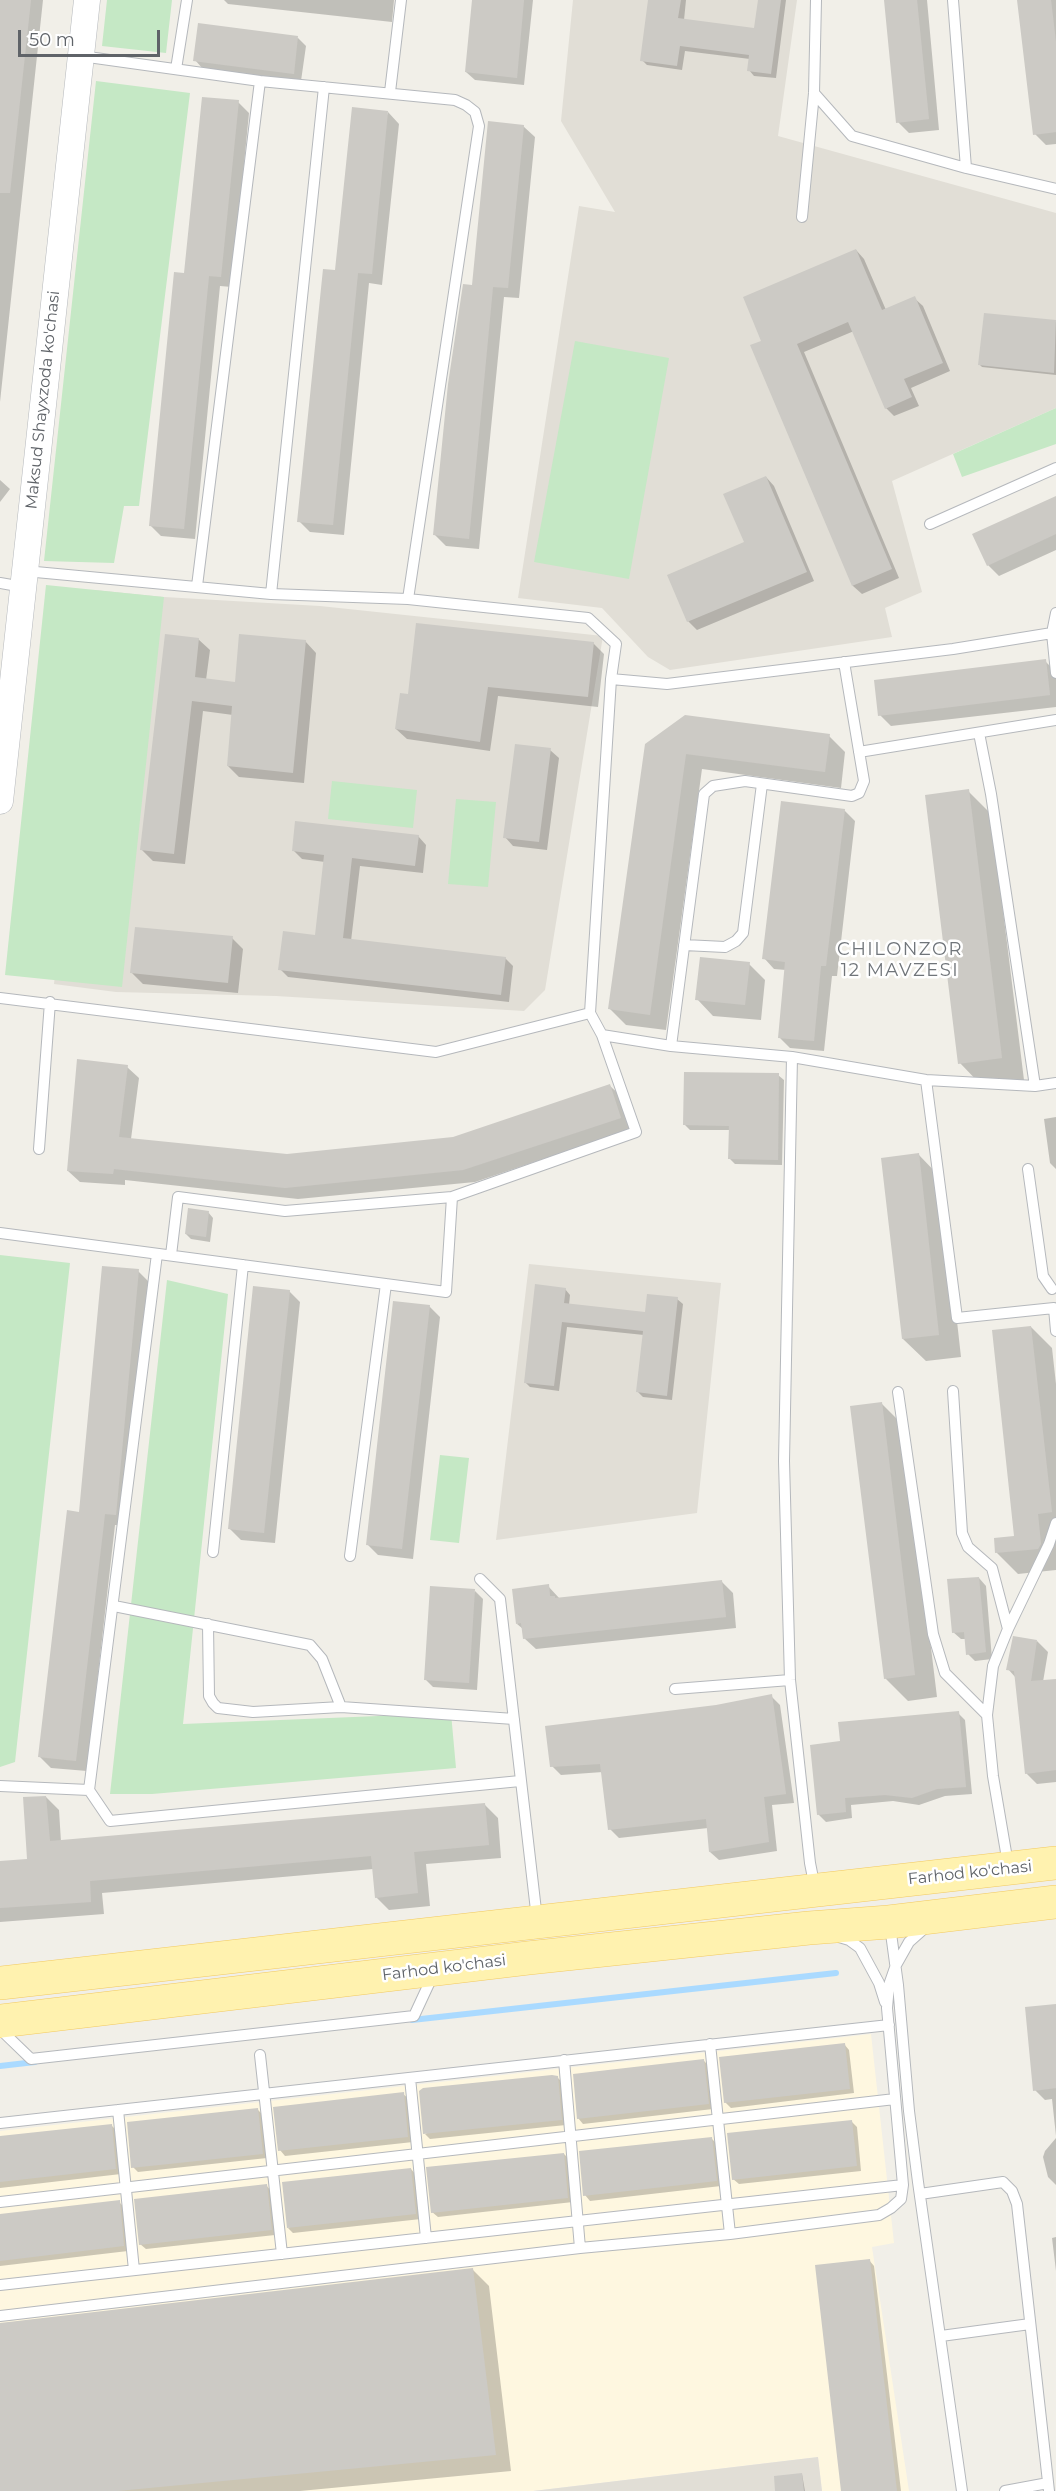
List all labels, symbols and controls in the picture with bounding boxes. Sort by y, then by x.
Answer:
scale bar [21,18,164,56]
text: 50 m [29,29,75,51]
street label: Maksud Shayxzoda ko'chasi [22,290,64,510]
district label: CHILONZOR 12 MAVZESI [837,939,963,982]
street label: Farhod ko'chasi [907,1857,1033,1889]
street label: Farhod ko'chasi [381,1951,507,1985]

